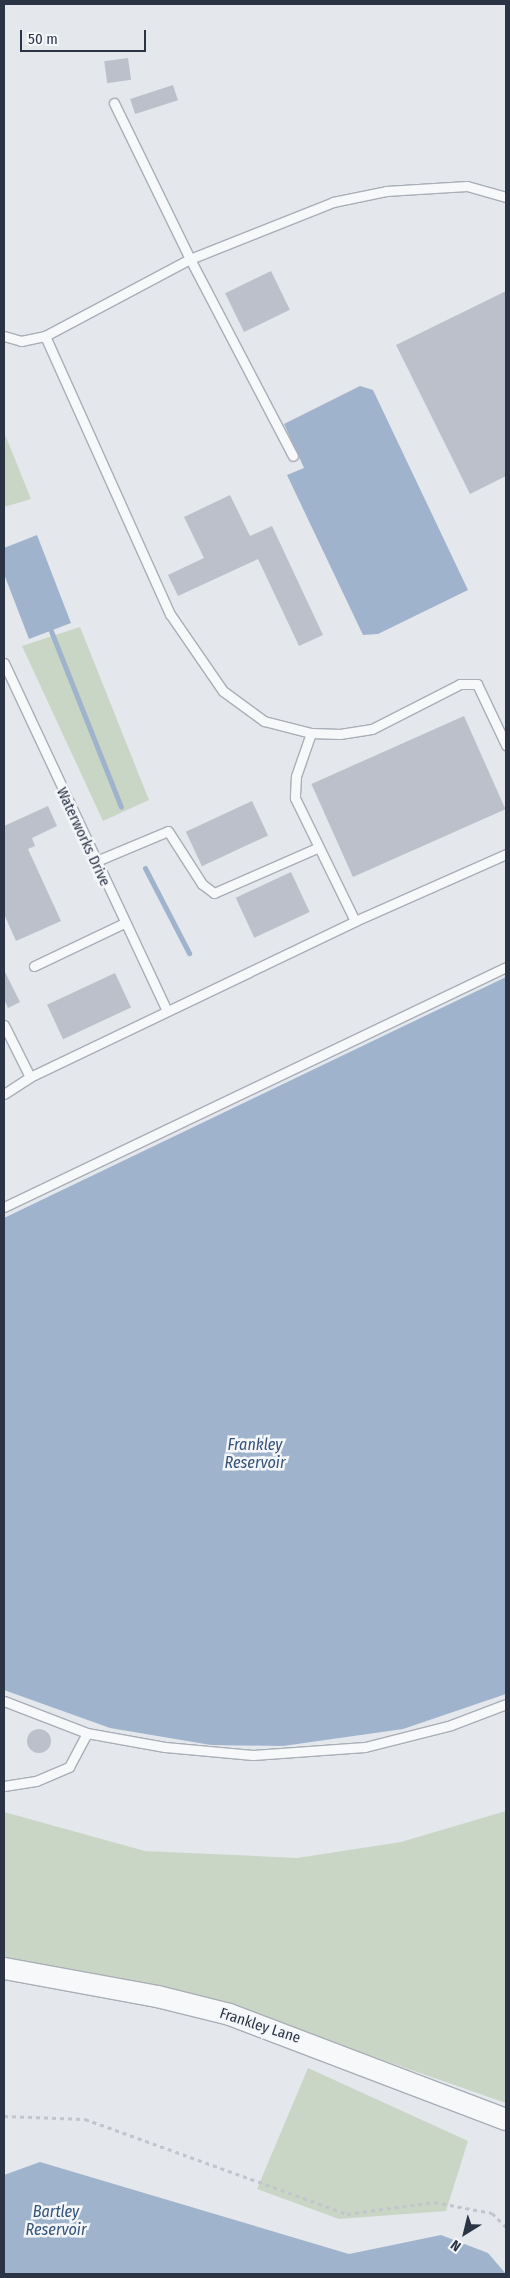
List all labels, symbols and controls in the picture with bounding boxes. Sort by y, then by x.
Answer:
scale bar [22,20,149,52]
text: 50 m [28,30,58,48]
street label: Waterworks Drive [52,785,114,889]
water label: Frankley Reservoir [225,1435,285,1473]
street label: Frankley Lane [217,2005,303,2047]
water label: Bartley Reservoir [26,2202,86,2240]
north arrow [440,2208,490,2258]
text: N [448,2236,464,2255]

